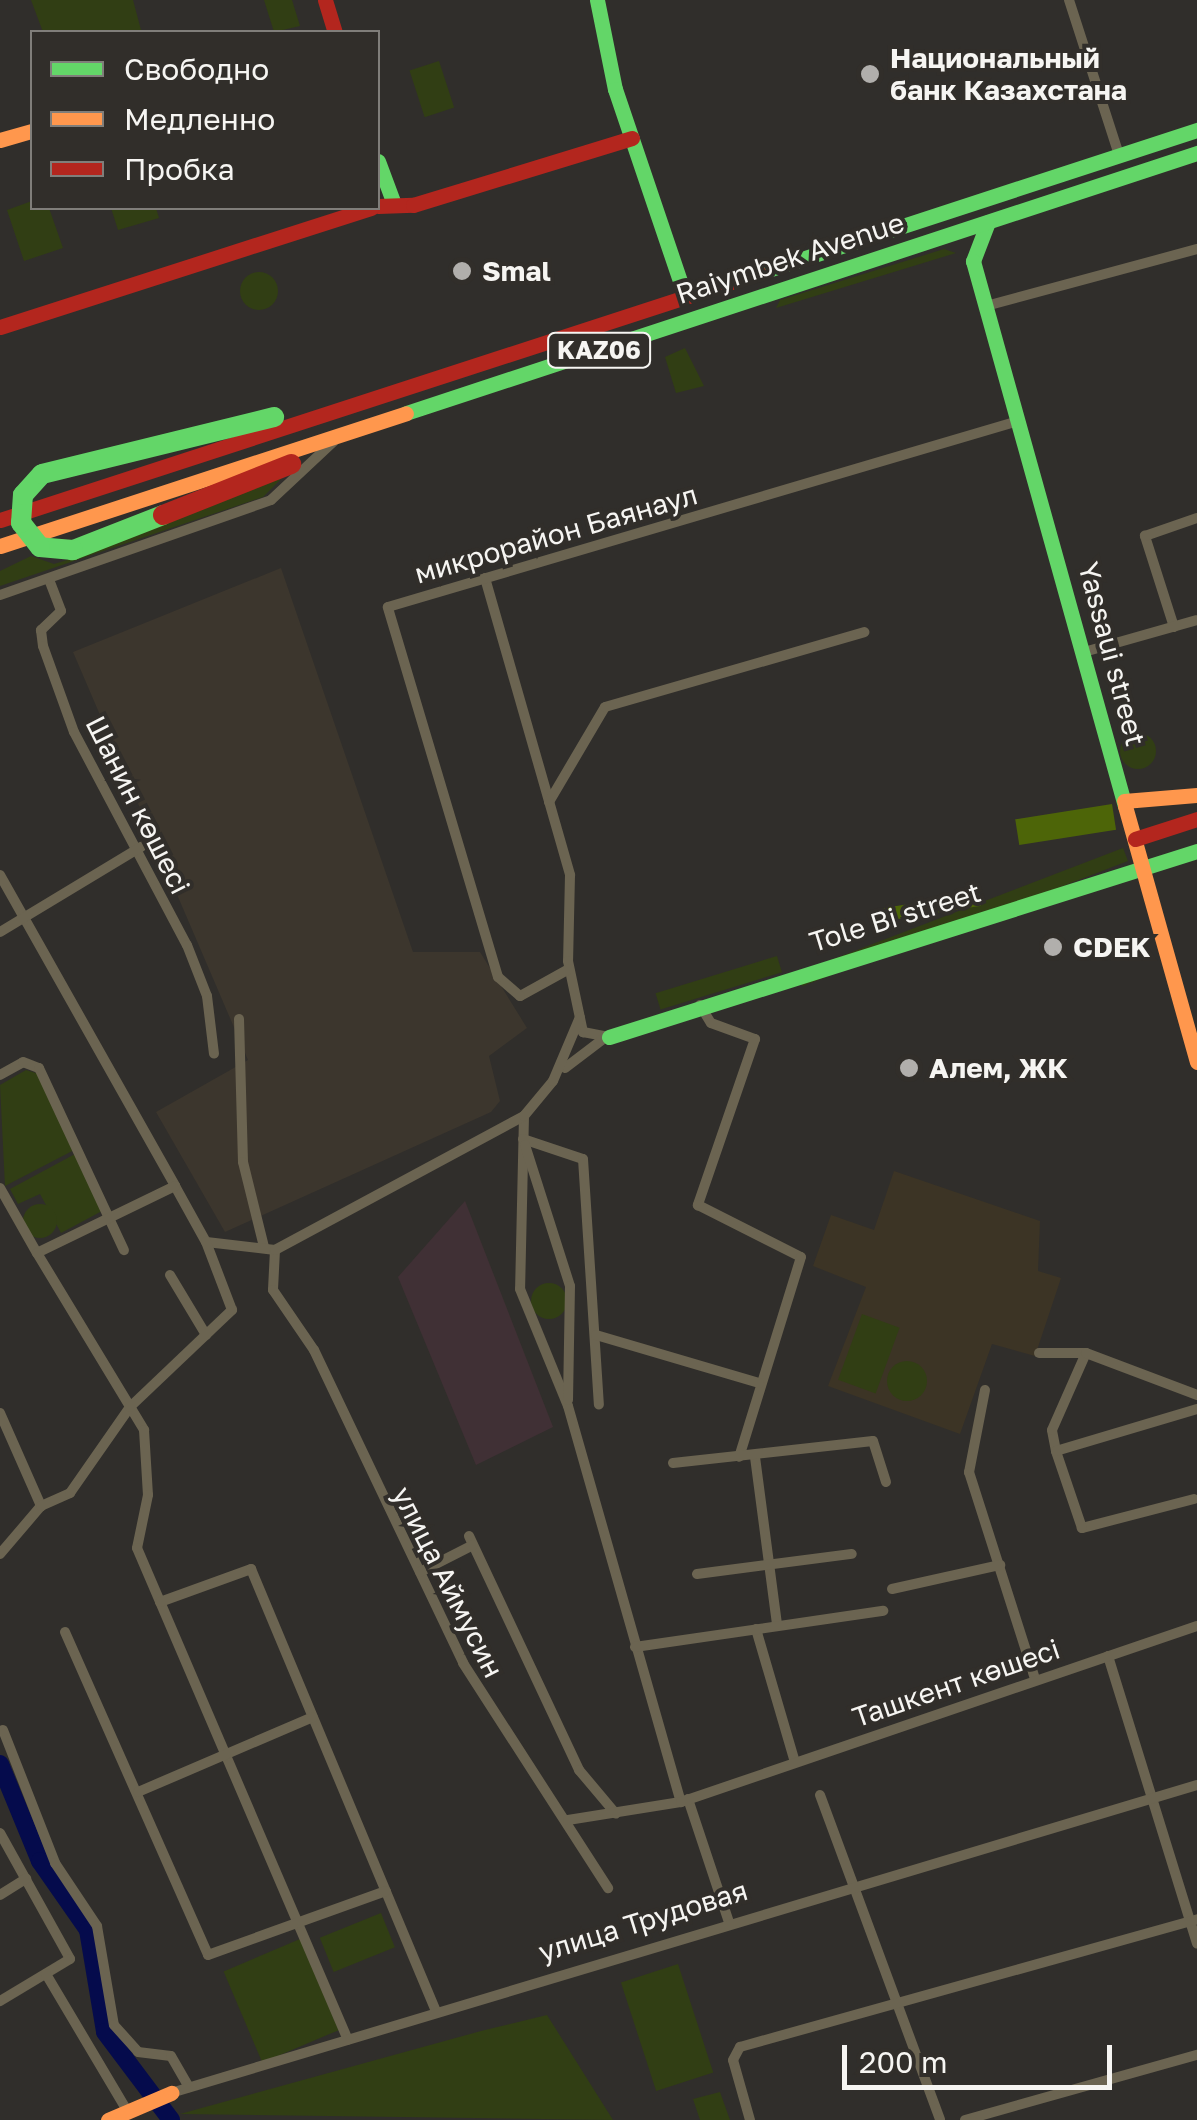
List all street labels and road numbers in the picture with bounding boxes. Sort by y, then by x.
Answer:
street label: Raiymbek Avenue [672,205,908,311]
road number: KАZ06 [546,330,652,370]
street label: микрорайон Баянаул [411,478,701,590]
street label: Yassaui street [1071,558,1153,750]
street label: Шанин көшесі [79,710,197,900]
street label: Tole Bi street [805,875,985,959]
street label: улица Аймусин [385,1481,511,1683]
street label: Ташкент көшесі [848,1632,1064,1734]
street label: улица Трудовая [534,1873,752,1969]

